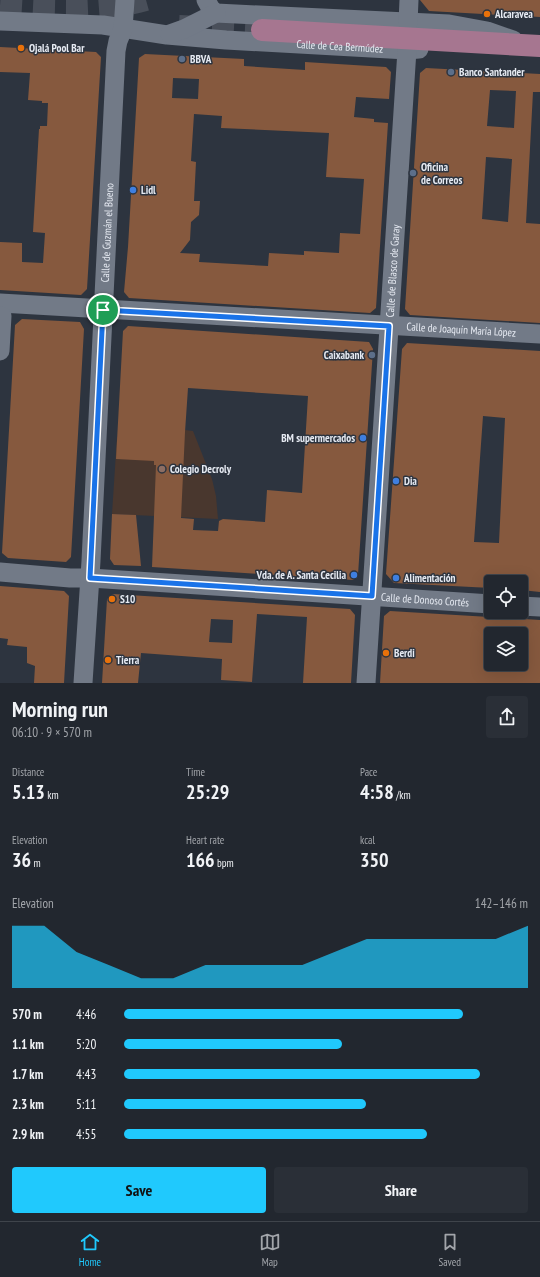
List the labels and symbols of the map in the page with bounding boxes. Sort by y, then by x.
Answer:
place label: Alcaravea [494,7,533,21]
marker: Alcaravea [482,9,492,19]
street label: Calle de Cea Bermúdez [296,37,384,56]
place label: Ojalá Pool Bar [29,41,85,55]
marker: Ojalá Pool Bar [16,43,26,53]
place label: BBVA [190,52,212,66]
marker: BBVA [177,54,187,64]
place label: Banco Santander [459,65,525,79]
marker: Banco Santander [446,67,456,77]
place label: Oficina de Correos [421,160,462,187]
marker: Oficina de Correos [408,168,418,178]
street label: Calle de Guzmán el Bueno [98,182,117,283]
place label: Lidl [141,183,156,197]
marker: Lidl [128,185,138,195]
street label: Calle de Blasco de Garay [383,223,403,318]
pin [86,293,120,327]
street label: Calle de Joaquín María López [406,319,516,340]
place label: Caixabank [324,348,364,362]
marker: Caixabank [367,350,377,360]
place label: BM supermercados [281,431,355,445]
marker: BM supermercados [358,433,368,443]
place label: Colegio Decroly [170,462,232,476]
marker: Colegio Decroly [157,464,167,474]
place label: Dia [404,474,417,488]
marker: Dia [391,476,401,486]
place label: Vda. de A. Santa Cecilia [255,568,346,582]
marker: Vda. de A. Santa Cecilia [349,570,359,580]
place label: Alimentación [403,571,456,585]
marker: Alimentación [391,573,401,583]
street label: Calle de Donoso Cortés [381,590,470,610]
place label: S10 [120,592,135,606]
marker: S10 [107,594,117,604]
place label: Berdi [394,646,415,660]
marker: Berdi [381,648,391,658]
place label: Tierra [116,653,140,667]
marker: Tierra [103,655,113,665]

